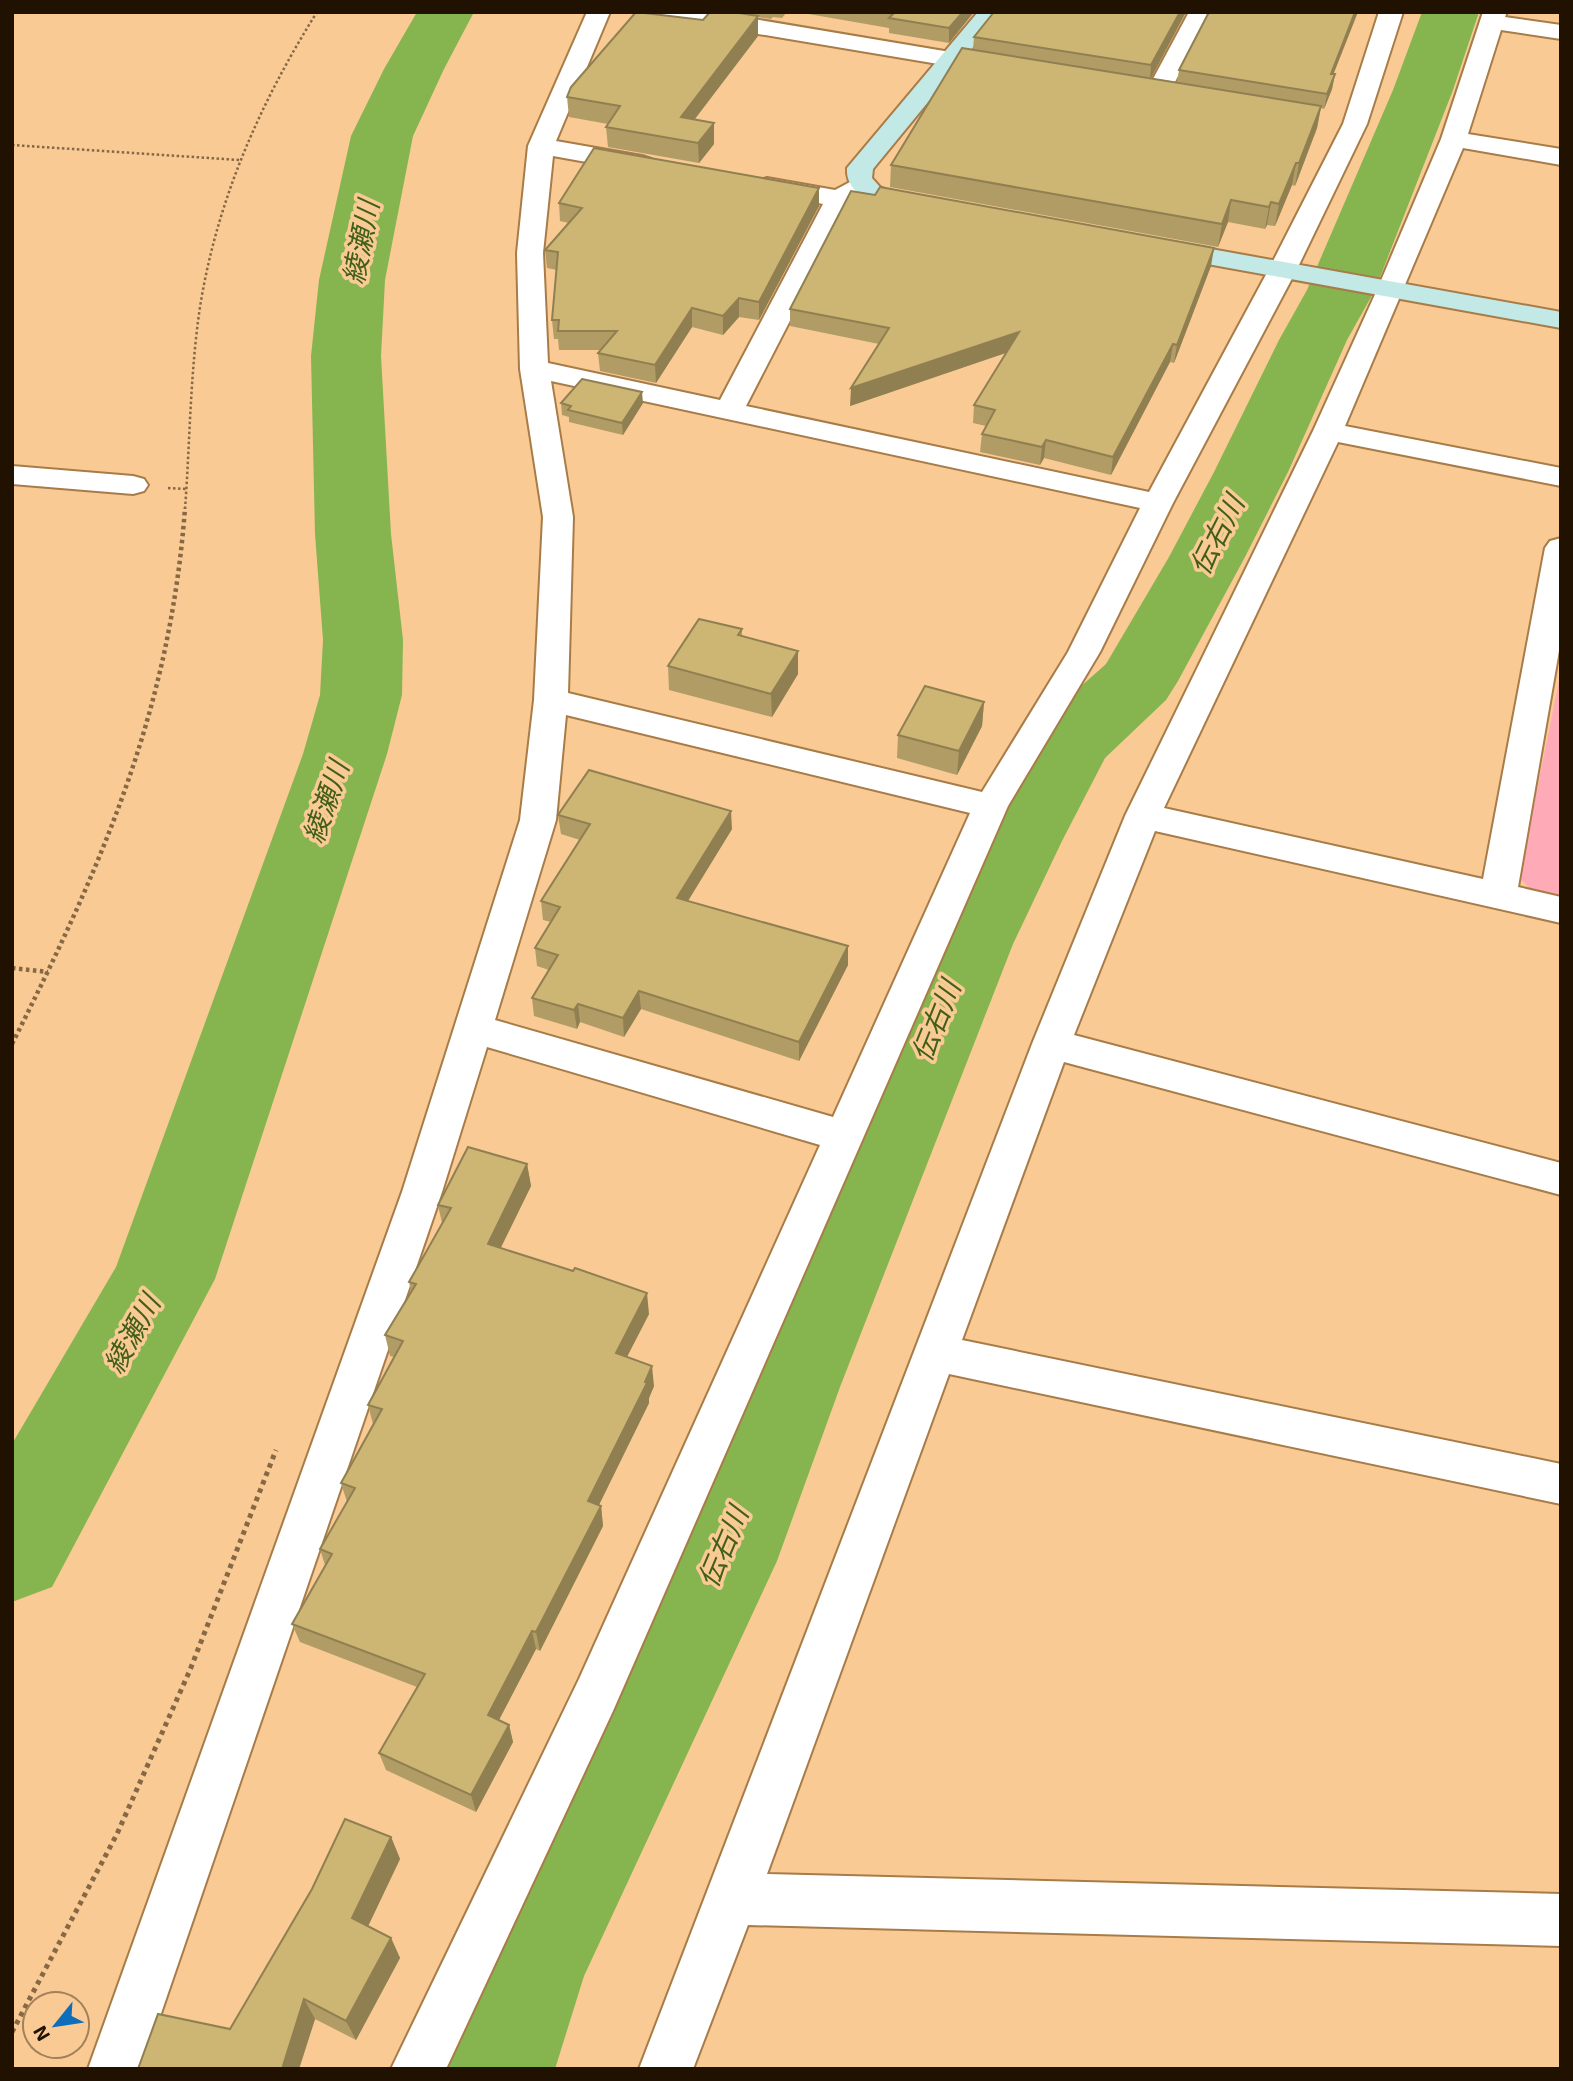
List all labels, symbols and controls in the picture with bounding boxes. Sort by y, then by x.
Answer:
water label: 綾瀬川 [335,194,385,286]
water label: 伝右川 [1182,487,1252,580]
water label: 綾瀬川 [295,754,356,847]
water label: 伝右川 [904,973,968,1066]
water label: 綾瀬川 [96,1286,168,1378]
water label: 伝右川 [690,1499,755,1592]
north arrow [21,1990,91,2060]
text: N [27,2022,54,2045]

